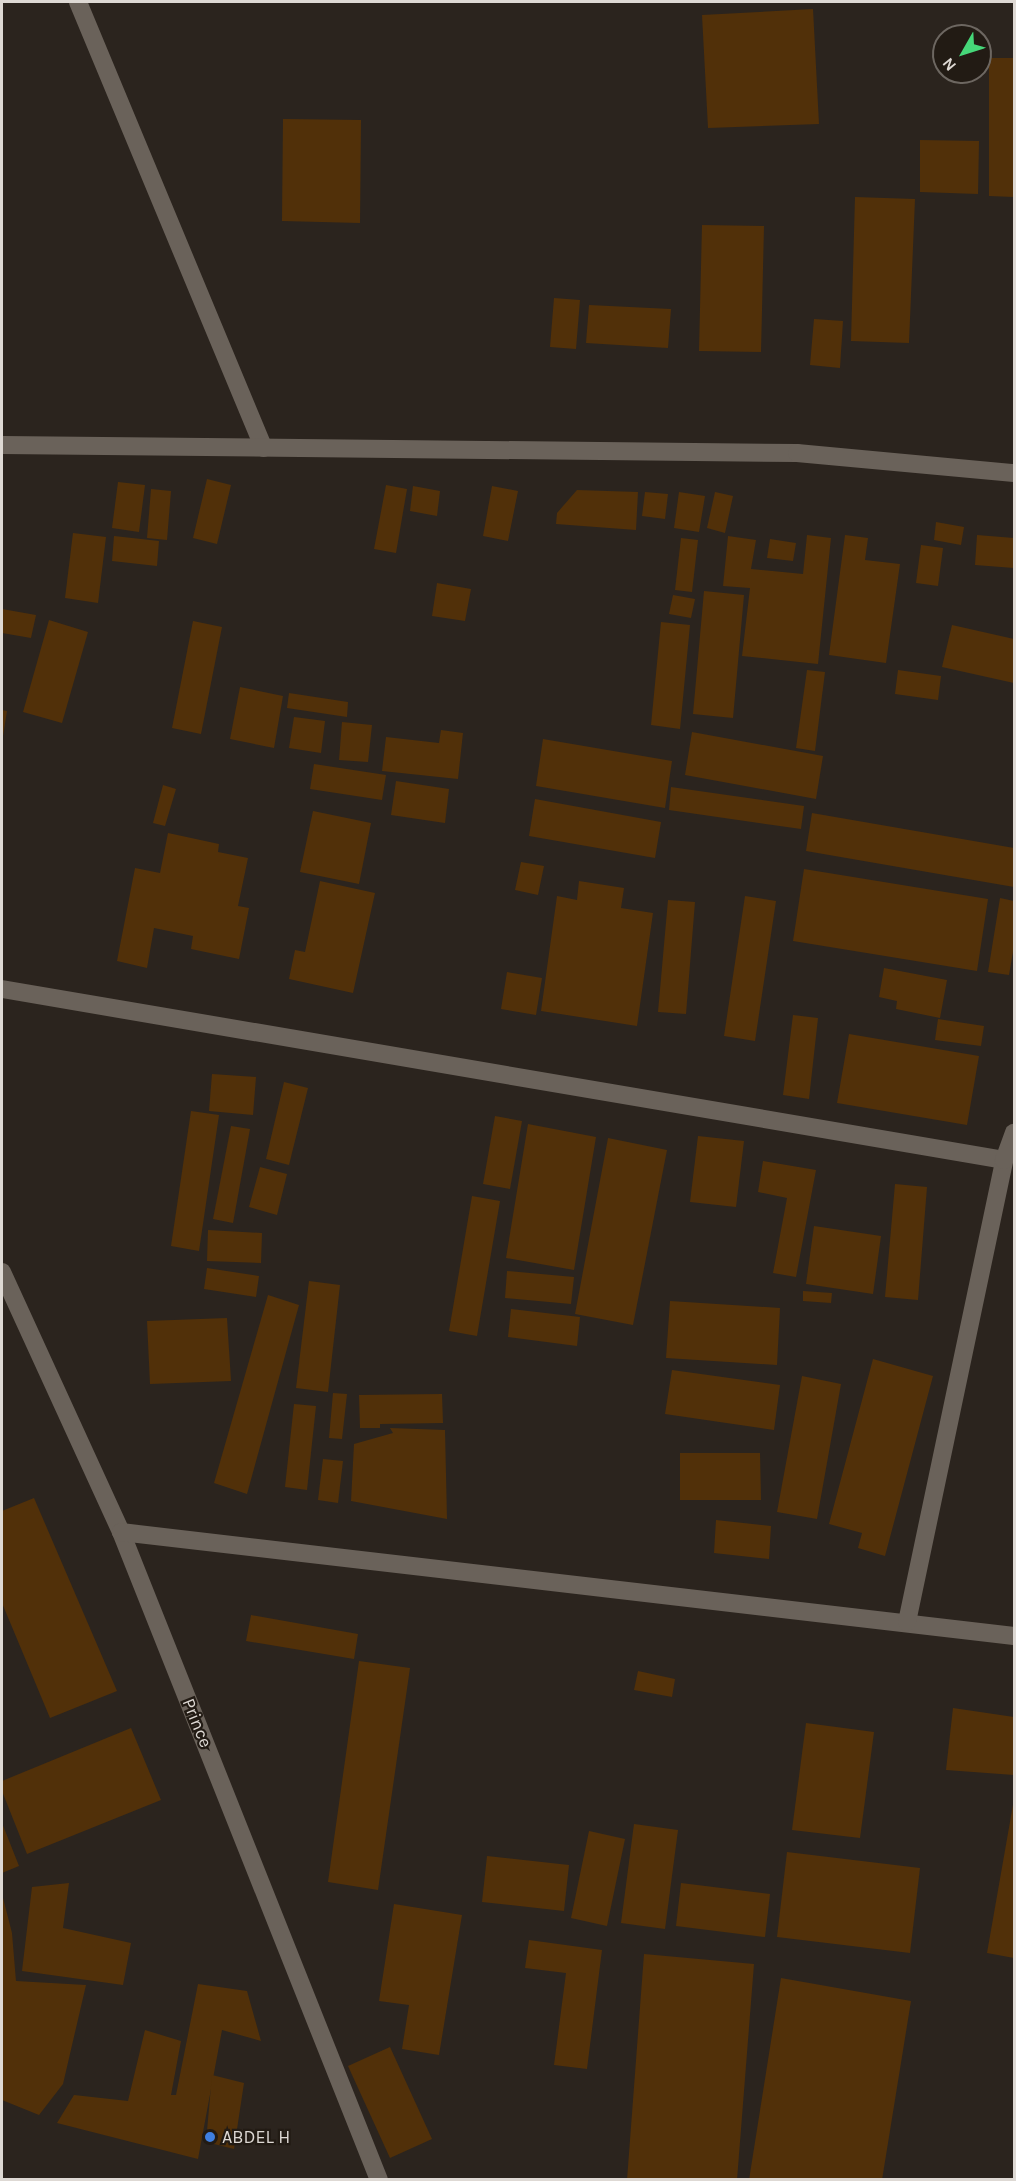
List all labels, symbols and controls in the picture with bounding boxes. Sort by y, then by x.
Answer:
north arrow [932,24,992,84]
text: N [938,54,960,75]
street label: Prince [177,1695,217,1751]
place label: ABDEL H [222,2126,290,2148]
marker: ABDEL H [203,2130,217,2144]

